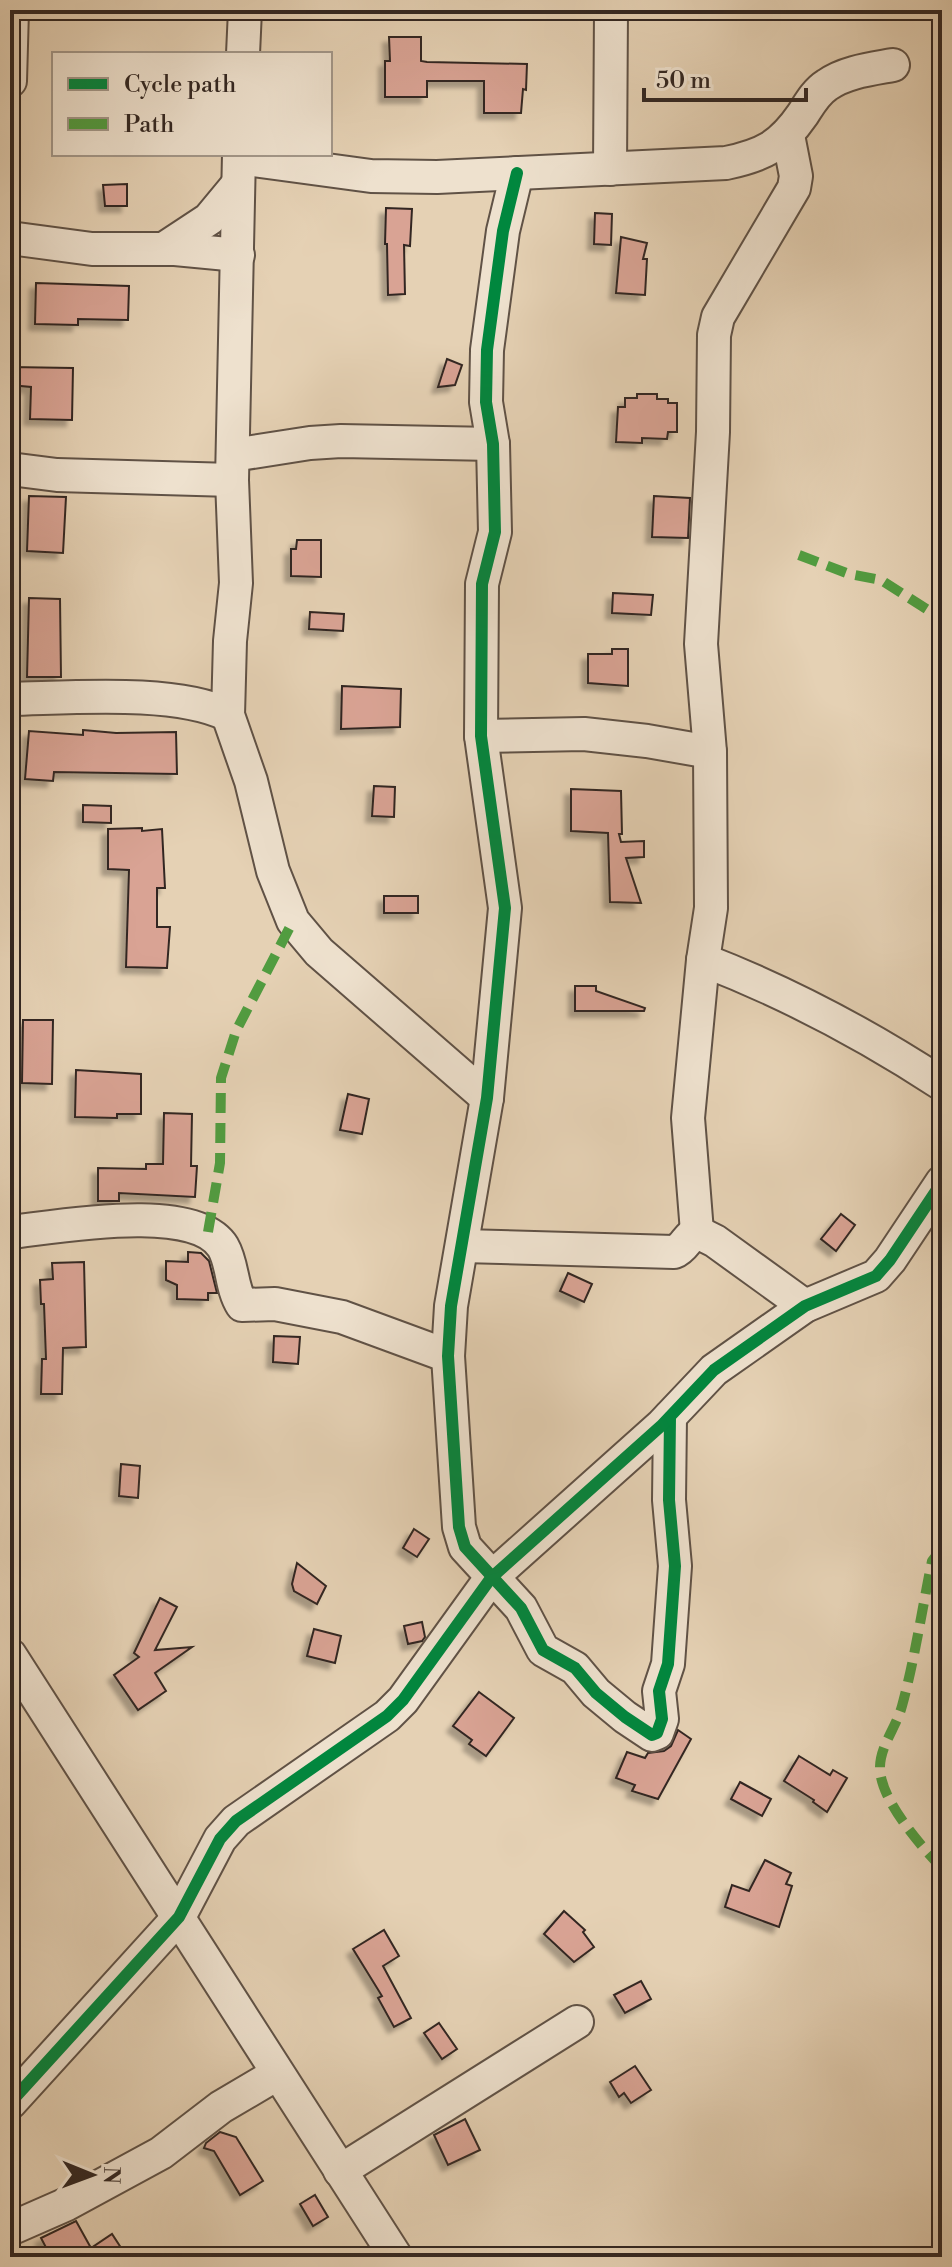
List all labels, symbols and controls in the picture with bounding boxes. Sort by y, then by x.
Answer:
legend [52,52,332,156]
scale bar [644,52,806,102]
text: 50 m [656,66,711,96]
text: Cycle path [124,70,236,100]
text: Path [124,110,174,140]
north arrow [52,2135,132,2215]
text: N [97,2166,124,2185]

